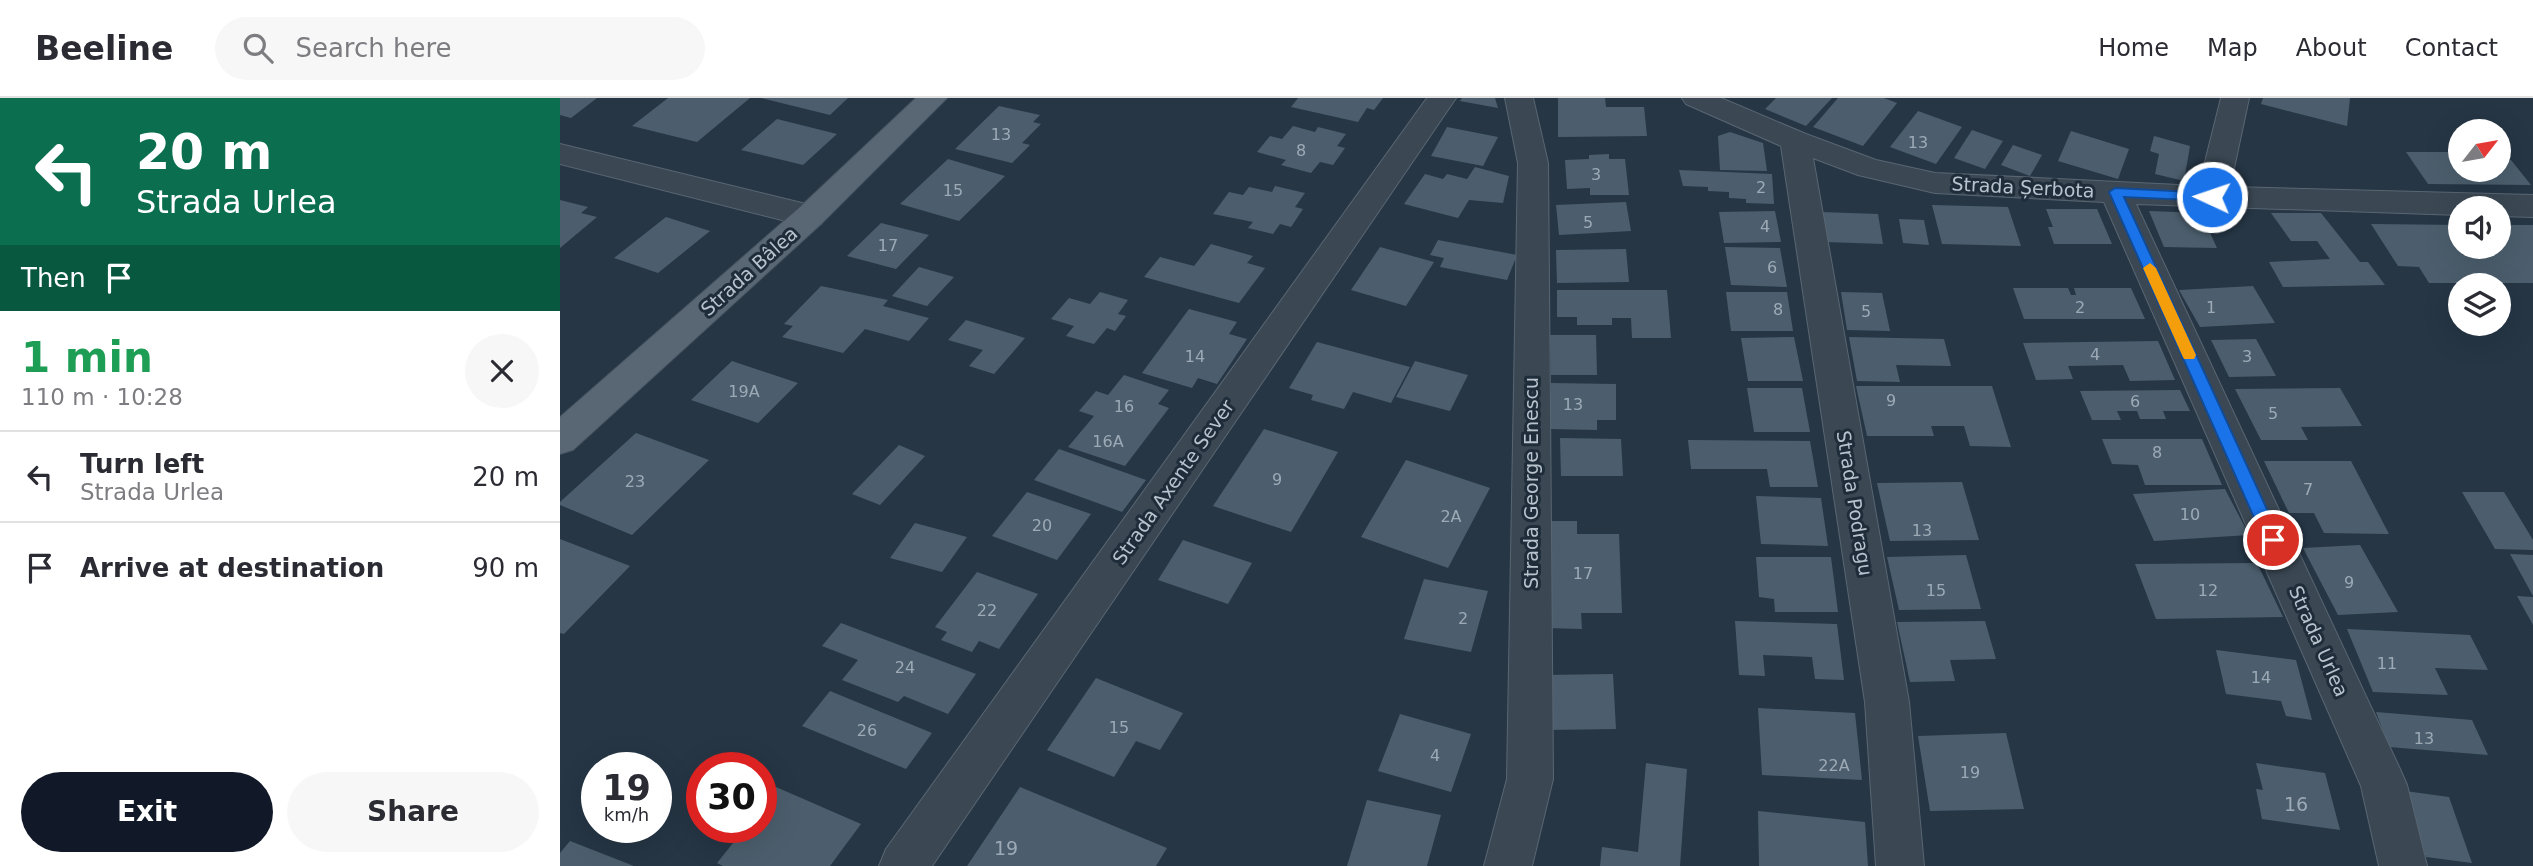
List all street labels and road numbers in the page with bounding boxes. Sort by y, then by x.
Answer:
street label: Strada Șerbota [1951,172,2095,203]
street label: Strada Bâlea [696,222,802,320]
street label: Strada George Enescu [1520,377,1542,589]
street label: Strada Axente Sever [1108,395,1238,568]
street label: Strada Podragu [1833,429,1877,577]
street label: Strada Urlea [2285,582,2353,700]

